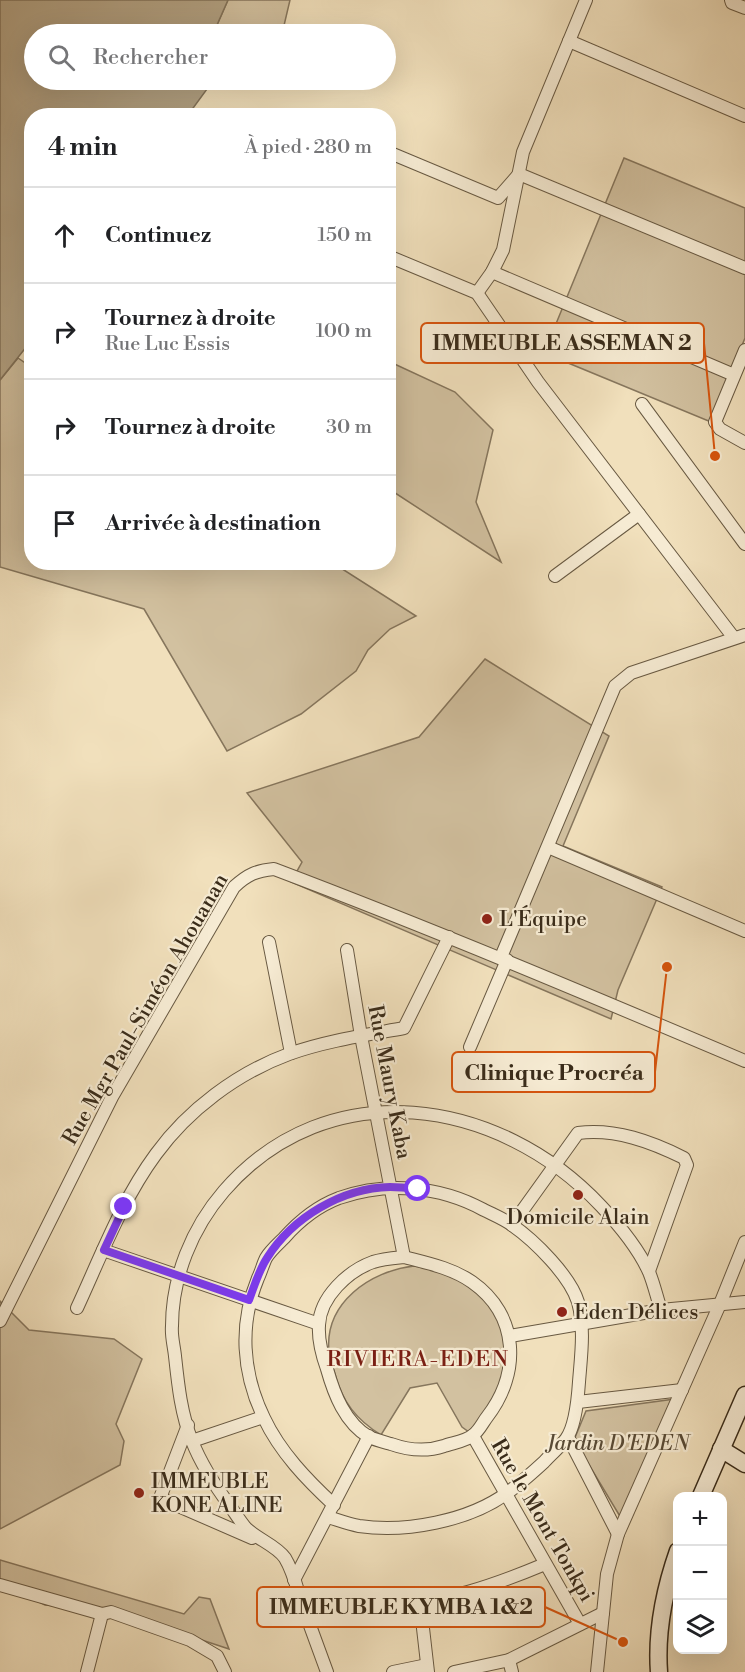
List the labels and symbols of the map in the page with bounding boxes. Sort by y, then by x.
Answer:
callout: IMMEUBLE ASSEMAN 2 [421,323,704,363]
text: IMMEUBLE ASSEMAN 2 [432,330,692,357]
street label: Rue Mgr Paul-Siméon Ahouanan [57,869,235,1150]
place label: L'Équipe [499,905,587,933]
marker: L'Équipe [480,912,494,926]
street label: Rue Maury Kaba [361,1003,417,1162]
callout: Clinique Procréa [452,1052,655,1092]
text: Clinique Procréa [464,1060,645,1087]
route start [404,1175,430,1201]
marker: Domicile Alain [571,1188,585,1202]
route end [110,1193,136,1219]
place label: Domicile Alain [507,1205,650,1231]
place label: Eden Délices [574,1300,698,1326]
marker: Eden Délices [555,1305,569,1319]
district label: RIVIERA-EDEN [326,1346,510,1373]
park label: Jardin D'EDEN [545,1431,691,1457]
street label: Rue le Mont Tonkpi [485,1434,600,1607]
place label: IMMEUBLE KONE ALINE [151,1469,283,1519]
marker: IMMEUBLE KONE ALINE [132,1486,146,1500]
callout: IMMEUBLE KYMBA 1&2 [257,1587,545,1627]
text: IMMEUBLE KYMBA 1&2 [269,1594,533,1621]

